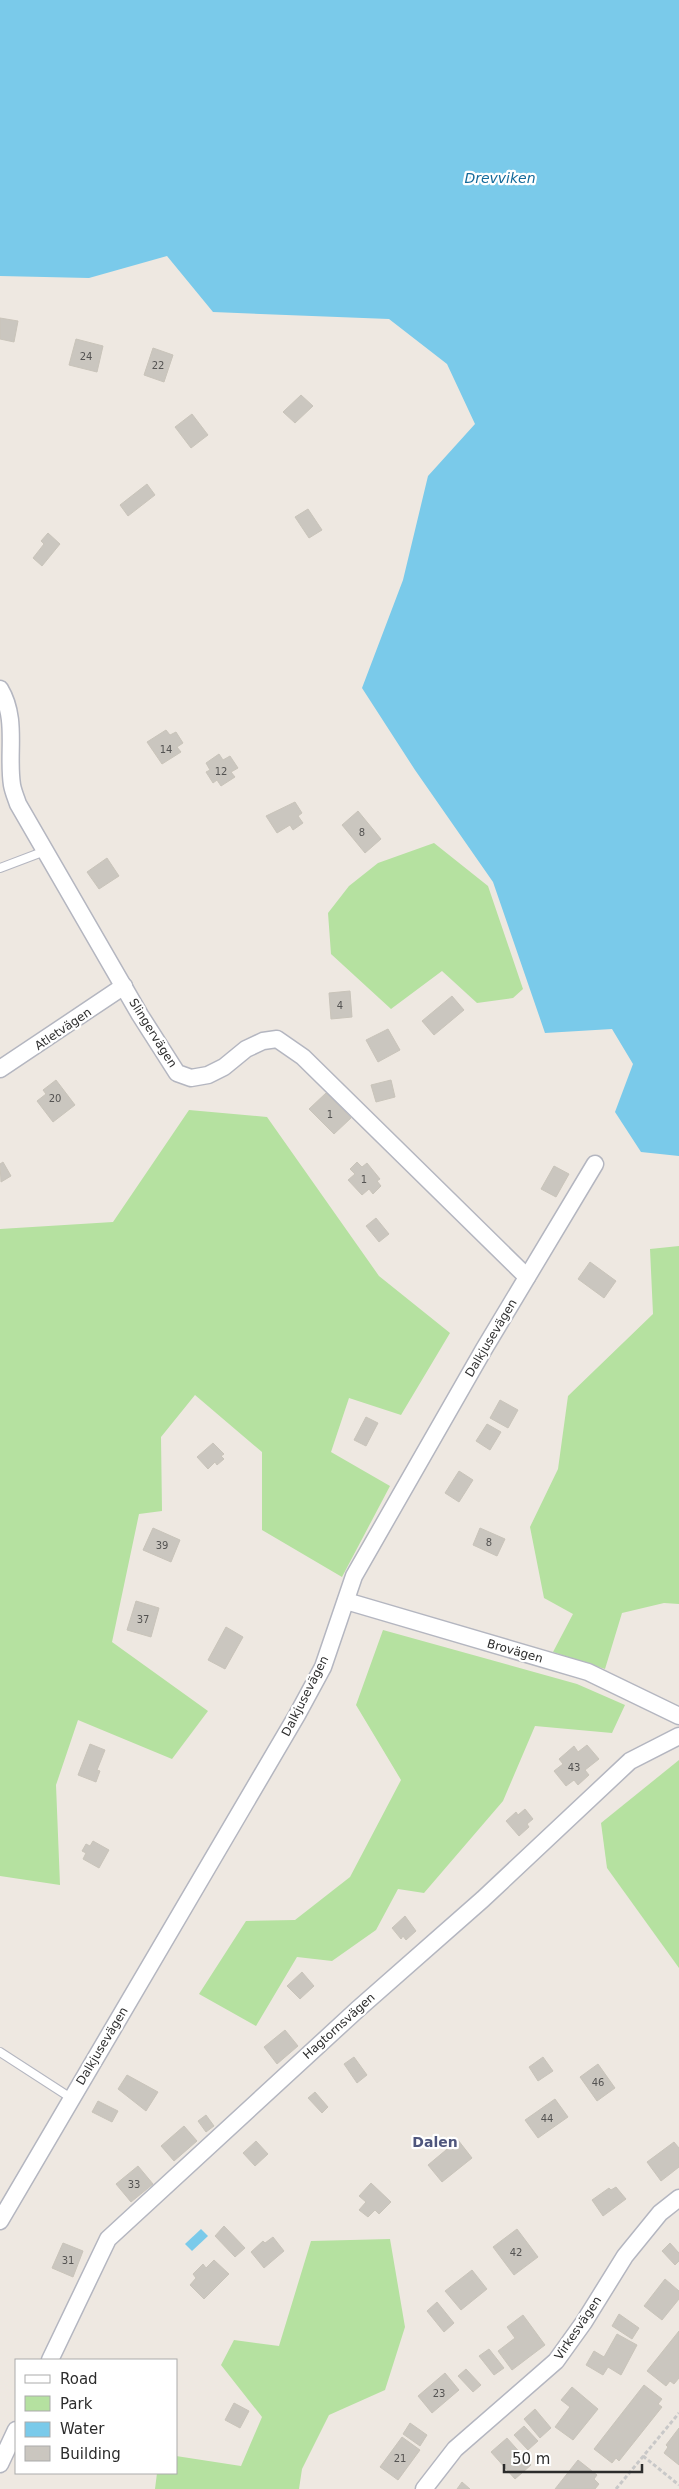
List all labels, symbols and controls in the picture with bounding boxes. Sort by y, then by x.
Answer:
water label: Drevviken [464,170,536,186]
house number: 24 [80,351,92,362]
house number: 22 [152,360,164,371]
house number: 14 [160,744,172,755]
house number: 12 [215,766,227,777]
house number: 8 [359,827,365,838]
street label: Slingervägen [126,996,180,1070]
house number: 4 [337,1000,343,1011]
street label: Atletvägen [32,1005,94,1053]
house number: 20 [49,1093,61,1104]
house number: 1 [327,1109,333,1120]
house number: 1 [361,1174,367,1185]
street label: Dalkjusevägen [462,1296,520,1380]
house number: 8 [486,1537,492,1548]
house number: 39 [156,1540,168,1551]
house number: 37 [137,1614,149,1625]
street label: Brovägen [486,1636,544,1666]
street label: Dalkjusevägen [279,1653,331,1739]
house number: 43 [568,1762,580,1773]
street label: Hagtornsvägen [300,1990,378,2062]
street label: Dalkjusevägen [73,2004,131,2088]
house number: 46 [592,2077,604,2088]
house number: 44 [541,2113,553,2124]
district label: Dalen [412,2134,458,2150]
house number: 33 [128,2179,140,2190]
house number: 42 [510,2247,522,2258]
house number: 31 [62,2255,74,2266]
street label: Virkesvägen [552,2294,604,2362]
legend [15,2359,178,2474]
text: Road [60,2370,98,2388]
house number: 23 [433,2388,445,2399]
text: Park [60,2395,93,2413]
text: Water [60,2420,105,2438]
scale bar [504,2442,642,2474]
text: Building [60,2445,121,2463]
text: 50 m [512,2450,550,2468]
house number: 21 [394,2453,406,2464]

